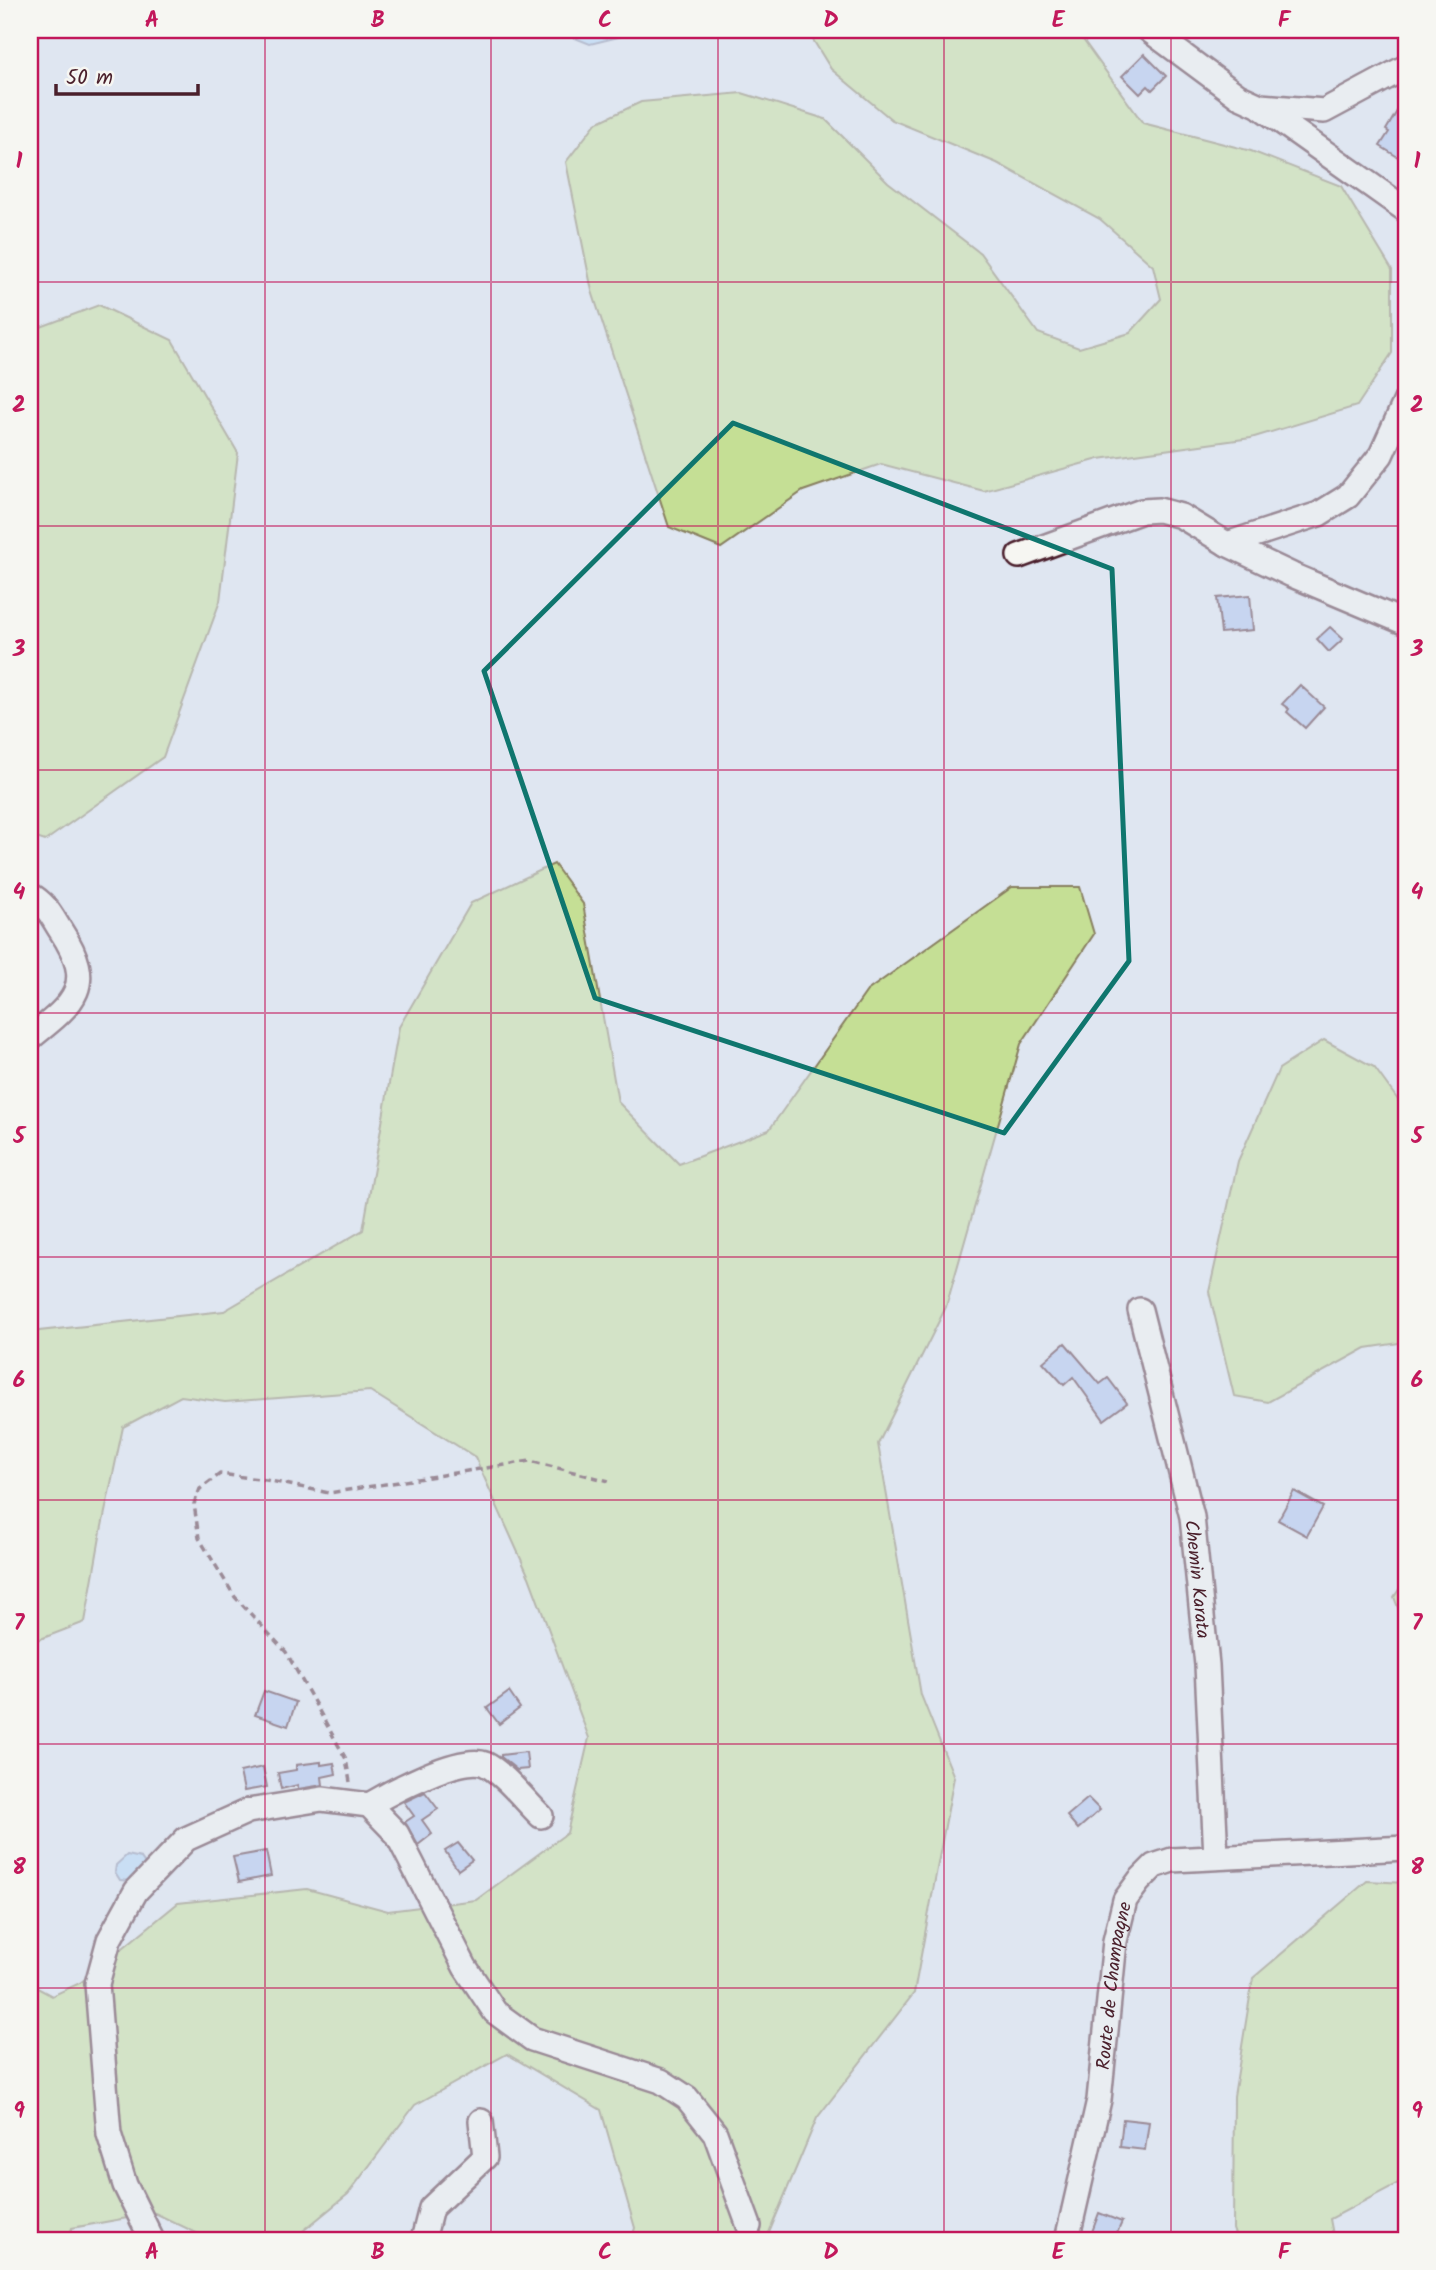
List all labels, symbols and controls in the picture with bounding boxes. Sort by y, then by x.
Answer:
text: A [145,3,159,39]
text: B [371,3,385,39]
text: C [598,3,612,39]
text: D [823,3,839,39]
text: E [1052,3,1066,39]
text: F [1278,3,1292,39]
scale bar [56,52,198,96]
text: 50 m [66,62,113,95]
text: 1 [16,144,23,180]
text: 1 [1414,144,1421,180]
text: 2 [12,388,26,424]
text: 2 [1410,388,1424,424]
text: 3 [12,632,26,668]
text: 3 [1410,632,1424,668]
text: 4 [13,875,26,911]
text: 4 [1411,875,1424,911]
text: 5 [12,1119,27,1155]
text: 5 [1410,1119,1425,1155]
text: 6 [13,1363,25,1399]
text: 6 [1411,1363,1423,1399]
street label: Chemin Karata [1175,1519,1217,1640]
text: 7 [14,1606,26,1642]
text: 7 [1412,1606,1424,1642]
text: 8 [12,1850,26,1886]
text: 8 [1410,1850,1424,1886]
street label: Route de Champagne [1089,1898,1141,2071]
text: 9 [13,2094,25,2130]
text: 9 [1411,2094,1423,2130]
text: A [145,2235,159,2270]
text: B [371,2235,385,2270]
text: C [598,2235,612,2270]
text: D [823,2235,839,2270]
text: E [1052,2235,1066,2270]
text: F [1278,2235,1292,2270]

